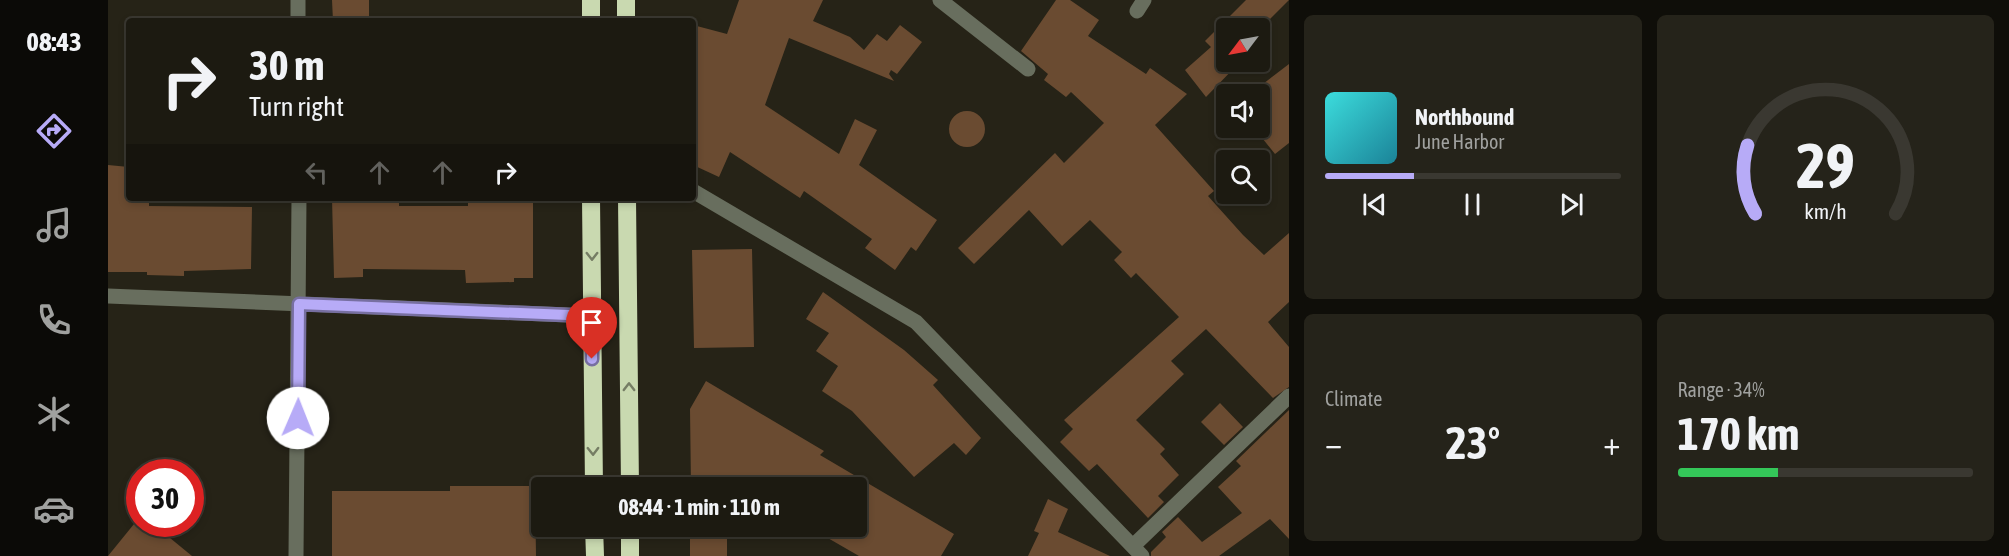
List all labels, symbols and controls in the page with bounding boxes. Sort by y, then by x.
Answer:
north arrow [1216,18,1270,72]
map controls [1216,18,1270,204]
text: 08:43 [26,26,82,57]
text: 30 m [249,41,324,89]
icon: right [150,42,228,120]
button: sound [1216,84,1270,138]
text: Turn right [249,91,344,122]
text: Northbound [1415,104,1514,130]
icon: directions [33,110,75,152]
text: June Harbor [1415,130,1504,153]
text: 29 [1796,130,1855,201]
button: search [1216,150,1270,204]
icon: left [300,156,333,189]
icon: ahead [363,156,396,189]
icon: ahead [426,156,459,189]
icon: right [489,156,522,189]
icon: previous [1358,188,1391,221]
icon: pause [1456,188,1489,221]
icon: next [1555,188,1588,221]
text: km/h [1804,199,1847,224]
icon: music [33,204,75,246]
one-way arrow [586,252,598,261]
pin [566,297,617,359]
icon: phone [33,299,75,341]
icon: arrive [575,306,608,339]
text: Range · 34% [1678,378,1765,401]
one-way arrow [623,383,635,392]
position arrow [266,386,330,450]
text: Climate [1325,387,1382,410]
icon: climate [33,393,75,435]
text: 170 km [1678,408,1799,460]
text: 23° [1445,417,1500,469]
text: − [1325,424,1342,462]
text: + [1603,424,1620,462]
one-way arrow [587,447,599,456]
speed limit sign: 30 [126,459,204,537]
icon: car [33,488,75,530]
text: 08:44 · 1 min · 110 m [618,494,780,520]

